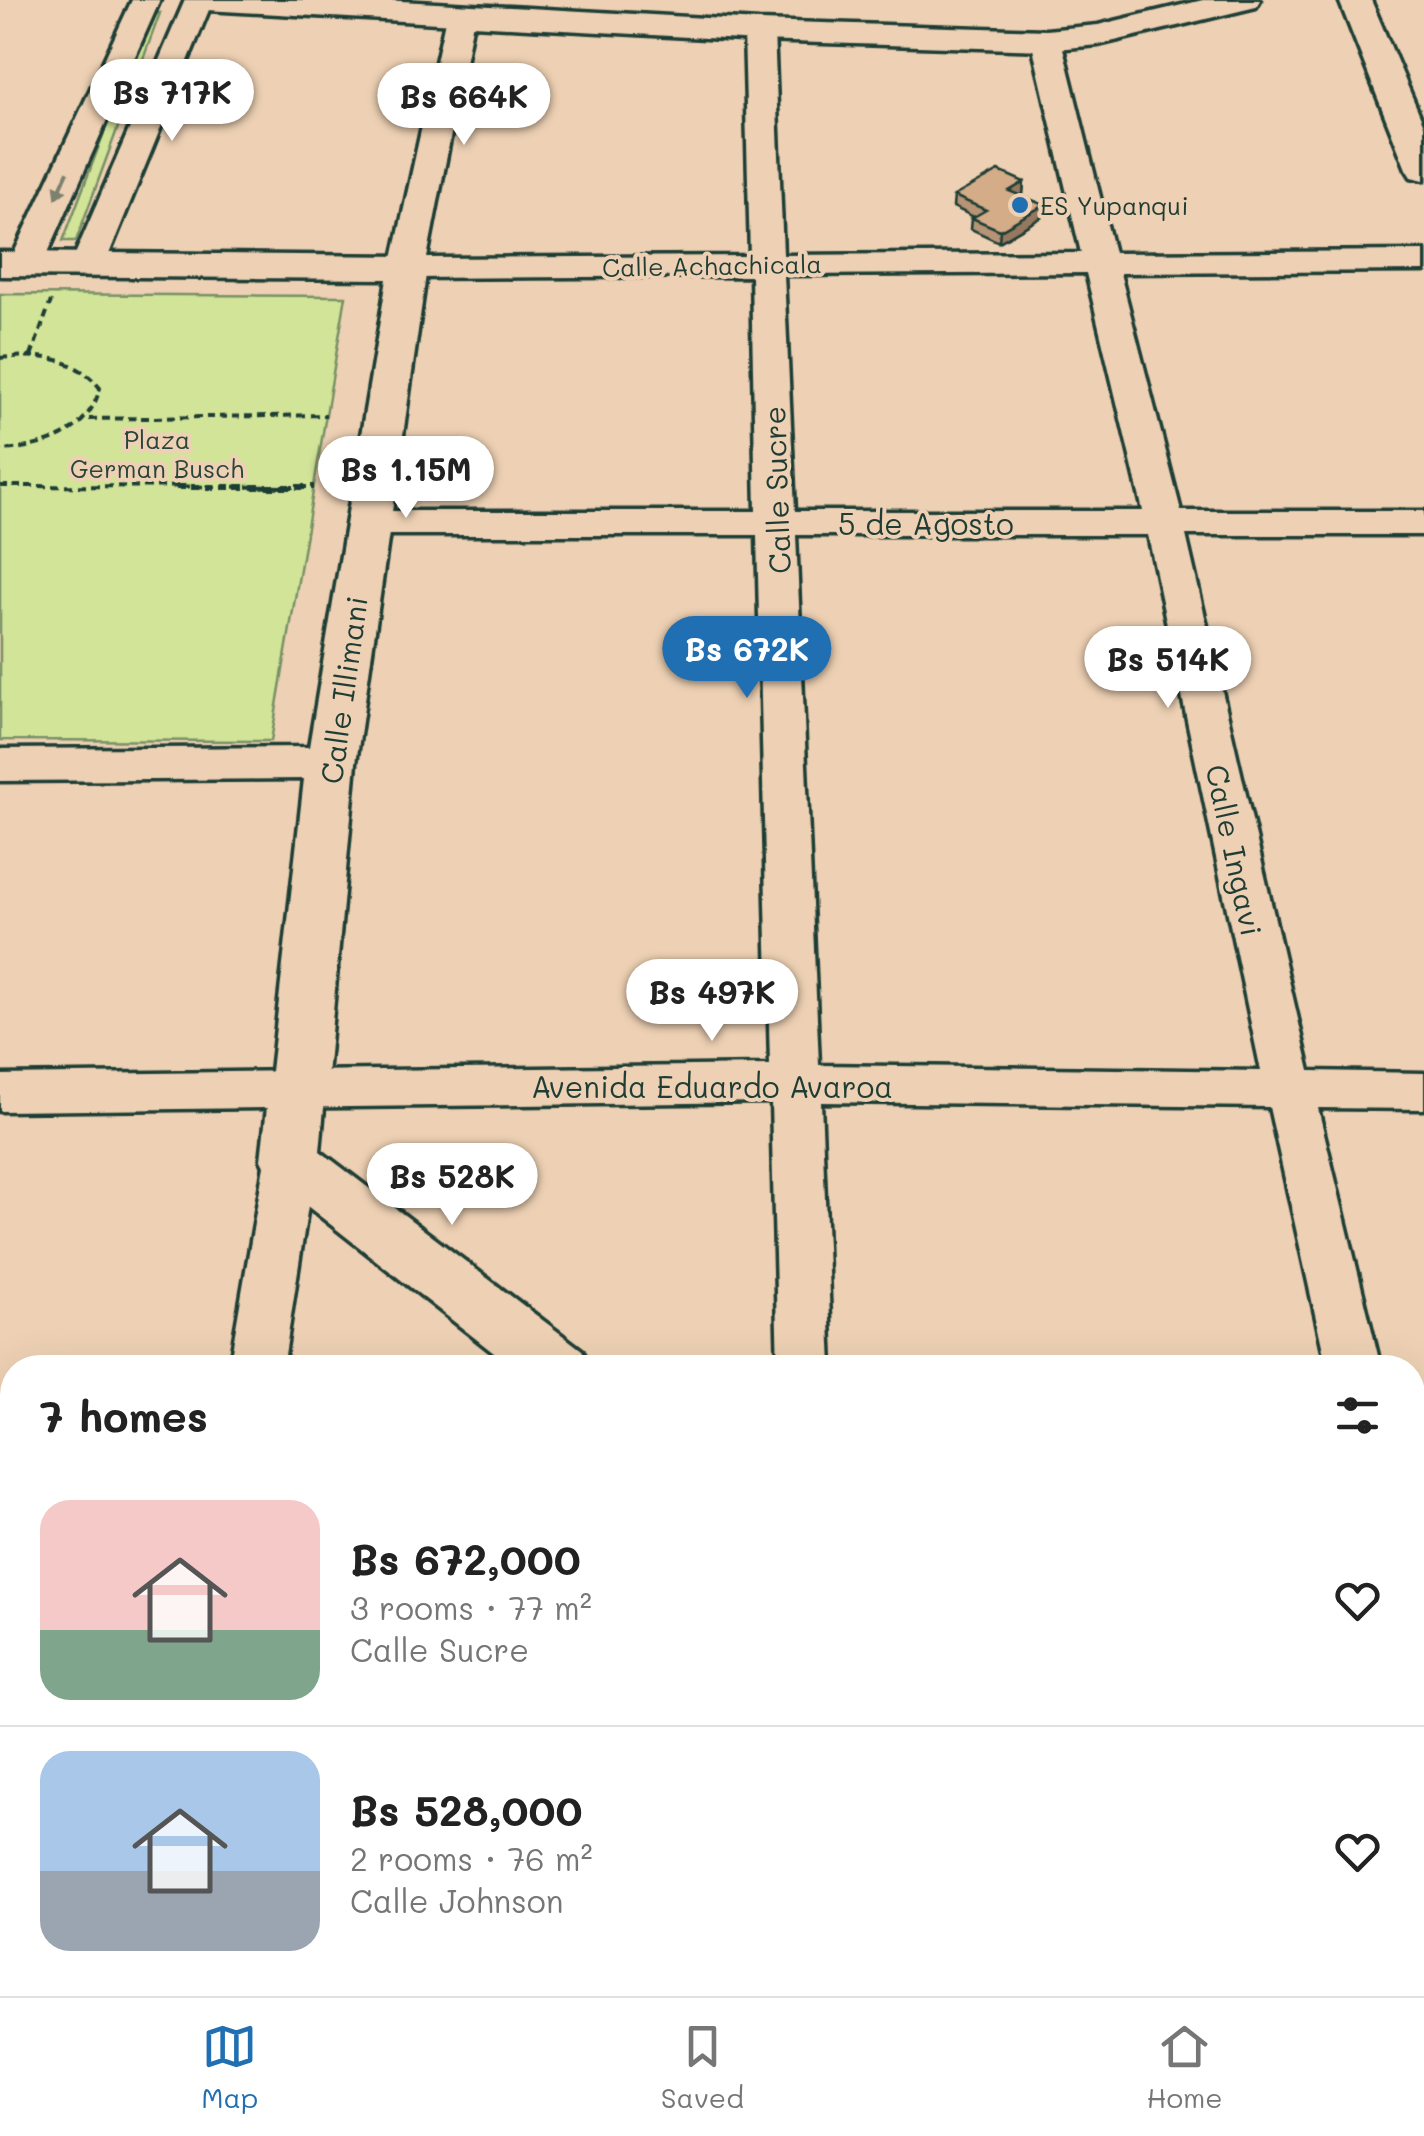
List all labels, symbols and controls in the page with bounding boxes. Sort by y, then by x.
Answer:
pin: Bs 717K [80,59,264,144]
pin: Bs 664K [372,63,556,148]
text: Bs 717K [112,70,232,112]
text: Bs 664K [399,74,529,116]
one-way arrow [54,171,71,200]
place label: ES Yupanqui [1040,189,1189,221]
marker: ES Yupanqui [1009,194,1031,216]
street label: Calle Achachicala [602,247,822,283]
street label: Calle Sucre [753,405,799,575]
park label: Plaza German Busch [70,423,244,484]
pin: Bs 1.15M [303,436,509,521]
text: Bs 1.15M [340,447,472,489]
street label: 5 de Agosto [838,503,1014,543]
street label: Calle Illimani [310,594,376,786]
pin: Bs 672K [655,616,839,701]
pin: Bs 514K [1076,626,1260,711]
text: Bs 672K [684,627,810,669]
text: Bs 514K [1106,637,1230,679]
street label: Calle Ingavi [1197,761,1273,939]
pin: Bs 497K [620,959,804,1044]
text: Bs 497K [648,970,776,1012]
street label: Avenida Eduardo Avaroa [531,1066,893,1106]
pin: Bs 528K [360,1143,544,1228]
text: Bs 528K [389,1154,515,1196]
text: 7 homes [40,1388,208,1443]
icon: filters [1330,1388,1385,1443]
text: Bs 672,000 [350,1531,581,1586]
icon: home [120,1540,240,1660]
icon: heart [1330,1573,1385,1628]
text: 3 rooms · 77 m² [350,1586,592,1628]
text: Calle Sucre [350,1628,529,1670]
text: Bs 528,000 [350,1782,583,1837]
icon: home [120,1791,240,1911]
icon: heart [1330,1824,1385,1879]
text: 2 rooms · 76 m² [350,1837,593,1879]
text: Calle Johnson [350,1879,563,1921]
tab: Map [201,2019,258,2115]
tab: Saved [661,2019,744,2115]
tab: Home [1146,2019,1223,2115]

